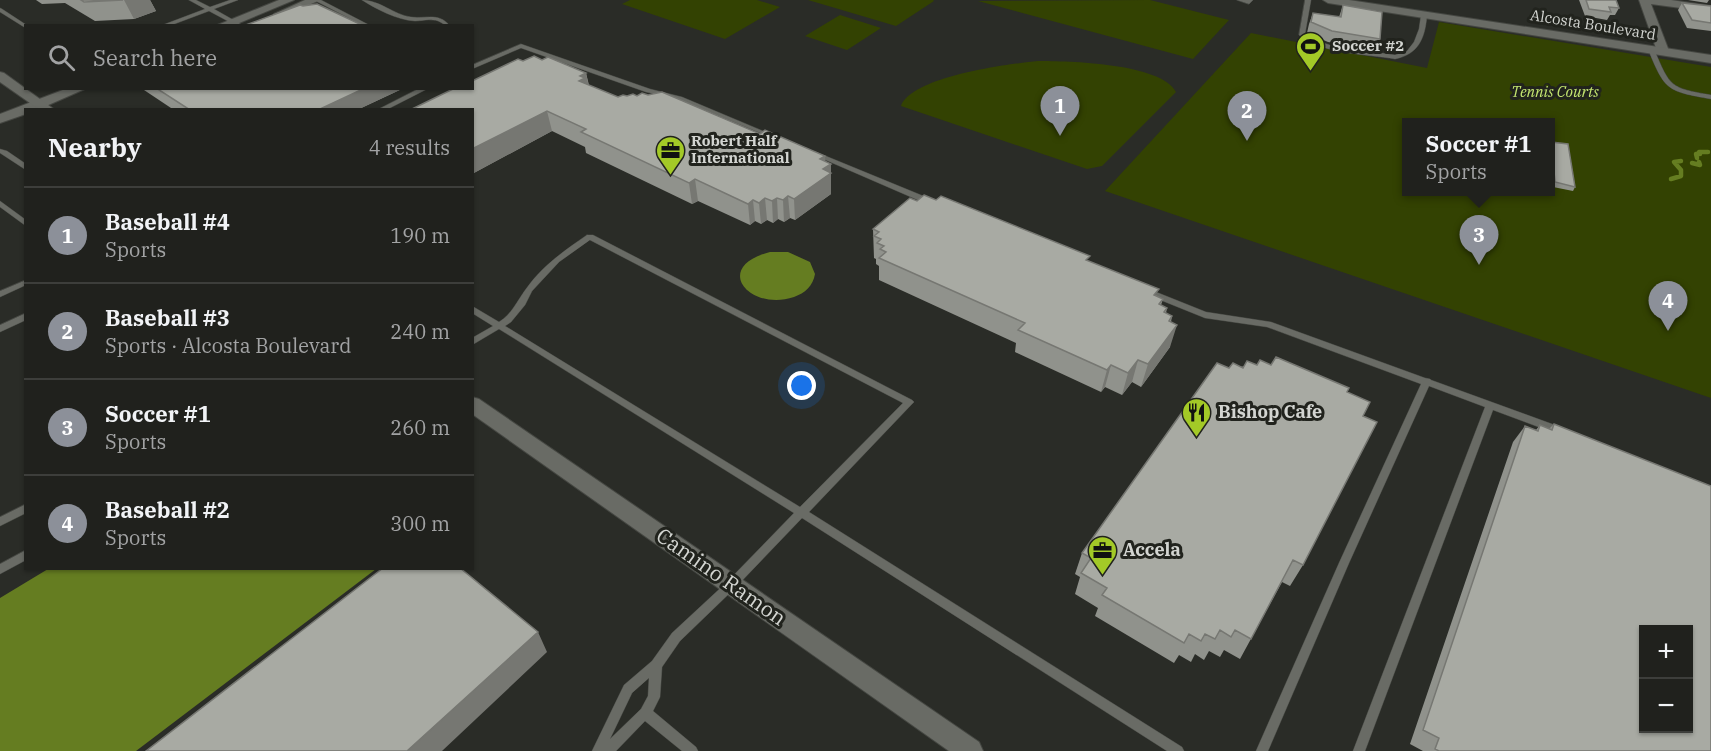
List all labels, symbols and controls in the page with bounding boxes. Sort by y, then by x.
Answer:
street label: Alcosta Boulevard [1529,5,1657,44]
search box [24,24,474,90]
sports icon: Soccer #2 [1295,30,1327,72]
place label: Soccer #2 [1332,36,1404,55]
icon: search [45,41,78,74]
text: Search here [93,43,217,72]
park label: Tennis Courts [1511,82,1599,101]
pin: 1 [1040,86,1080,136]
pin: 2 [1228,92,1266,141]
popup [1402,118,1555,196]
text: Soccer #1 [1426,129,1531,158]
text: Nearby [48,130,142,164]
place label: Robert Half International [691,131,790,167]
text: 4 results [369,134,450,161]
office icon: Robert Half International [654,134,686,176]
text: Sports [1426,158,1487,185]
text: Baseball #4 [105,207,230,236]
pin: 3 [1460,216,1498,265]
text: 1 [62,222,74,249]
text: 190 m [390,222,450,249]
text: Sports [105,236,166,263]
pin: 4 [1648,282,1688,331]
text: Baseball #3 [105,303,230,332]
text: 2 [62,318,74,345]
text: 240 m [390,318,450,345]
text: Sports · Alcosta Boulevard [105,332,351,359]
your location [787,371,816,400]
restaurant icon: Bishop Cafe [1181,396,1213,438]
text: Soccer #1 [105,399,211,428]
place label: Bishop Cafe [1218,400,1322,423]
text: 3 [62,414,74,441]
text: 260 m [390,414,450,441]
text: Sports [105,428,166,455]
text: Baseball #2 [105,495,230,524]
text: 4 [62,510,74,537]
text: 300 m [390,510,450,537]
street label: Camino Ramon [651,521,792,631]
text: Sports [105,524,166,551]
office icon: Accela [1086,534,1118,576]
place label: Accela [1123,538,1181,561]
map controls [1639,625,1693,733]
button: + [1639,625,1693,679]
button: − [1639,679,1693,733]

